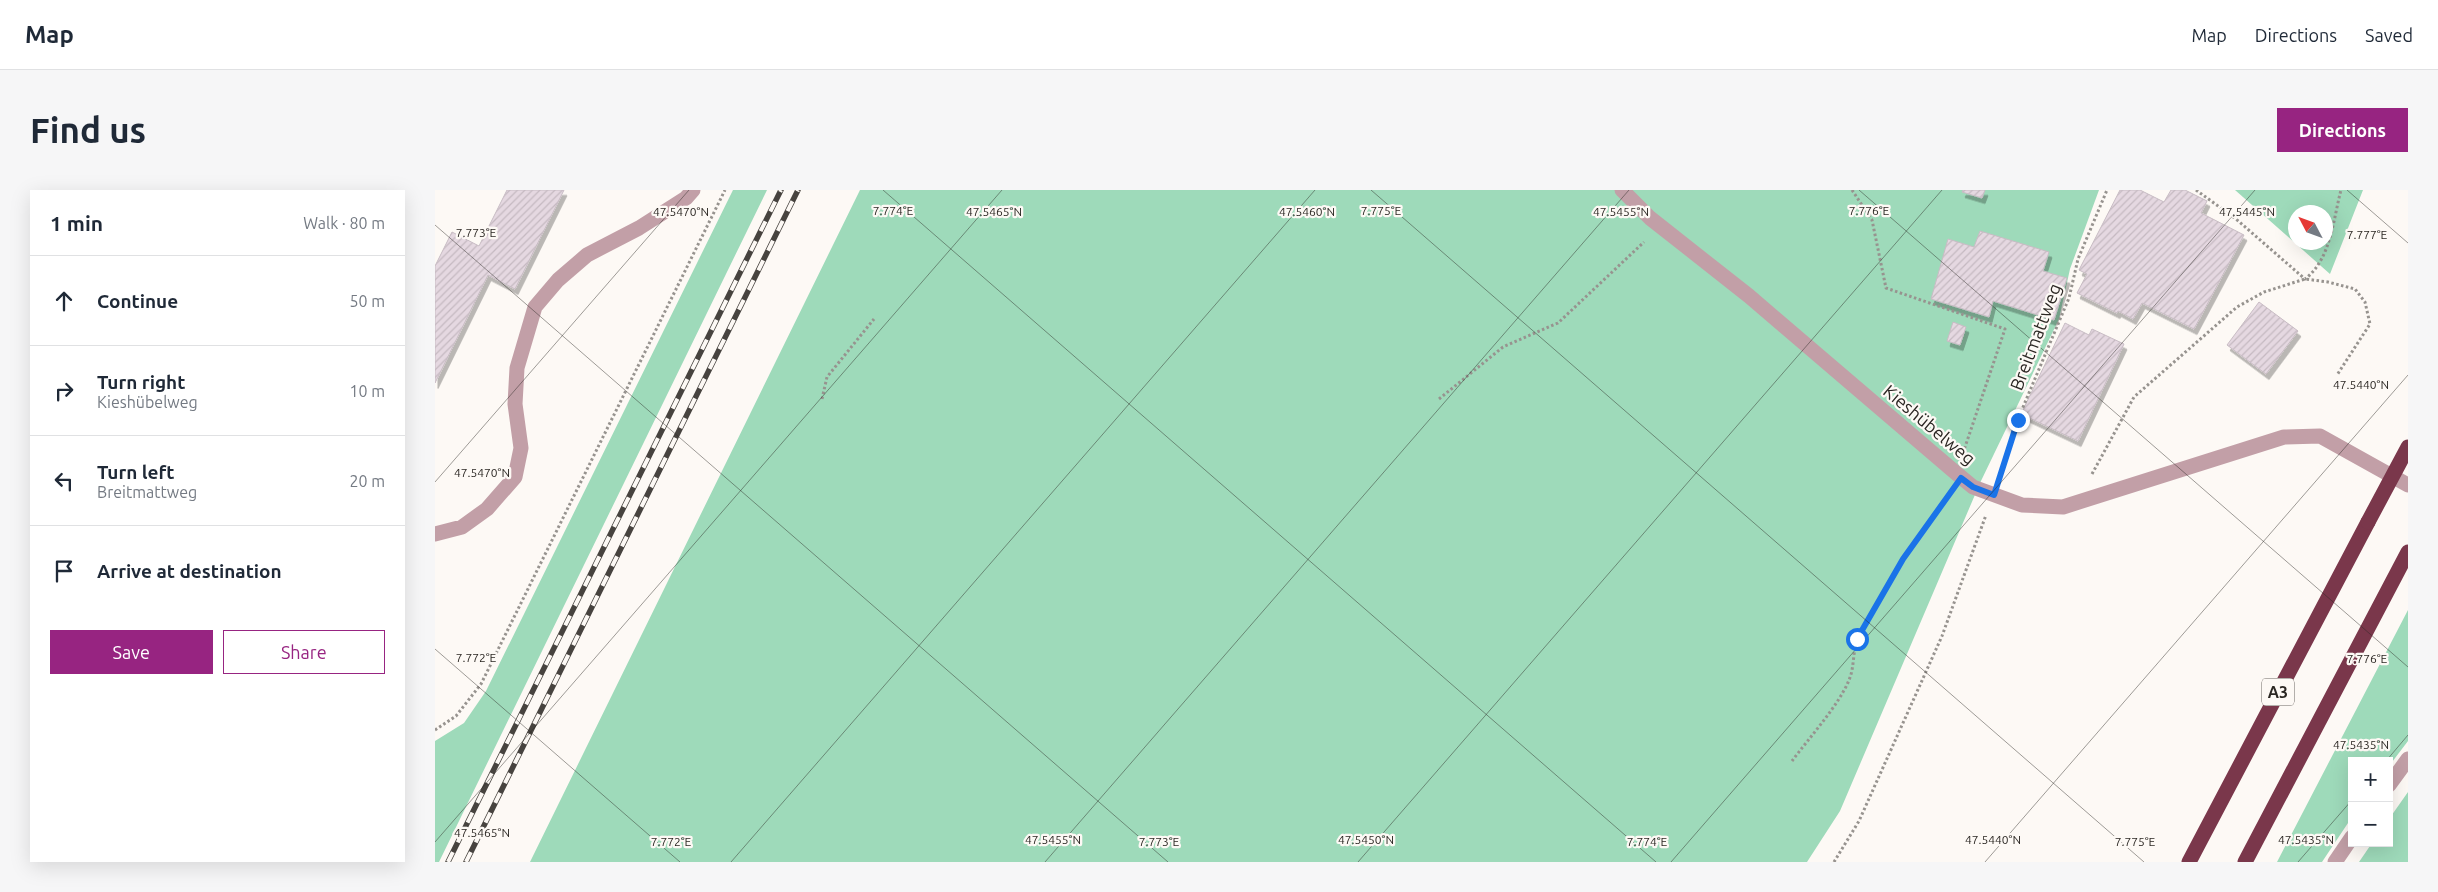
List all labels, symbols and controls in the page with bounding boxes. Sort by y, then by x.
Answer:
text: Map [25,21,74,48]
text: Map [2191,25,2227,45]
text: Directions [2255,25,2337,45]
text: Saved [2365,25,2413,45]
button: Directions [2277,108,2408,152]
text: Find us [30,110,146,150]
text: 7.774°E [873,204,914,217]
text: 7.775°E [1361,204,1402,217]
text: 7.776°E [1849,204,1890,217]
text: 47.5470°N [653,205,709,218]
text: 47.5465°N [966,205,1022,218]
text: 47.5460°N [1279,205,1335,218]
text: 47.5455°N [1593,205,1649,218]
text: 47.5445°N [2219,205,2275,218]
north arrow [2288,205,2333,250]
text: 1 min [50,211,103,235]
text: Walk · 80 m [303,214,385,232]
text: 7.773°E [456,226,497,239]
text: 7.777°E [2347,228,2388,241]
street label: Breitmattweg [2006,280,2065,393]
icon: ahead [50,287,78,315]
text: Continue [97,290,178,312]
text: 50 m [349,292,385,310]
text: Turn right [97,371,185,393]
icon: right [50,377,78,405]
text: 47.5440°N [2333,378,2389,391]
street label: Kieshübelweg [1880,380,1980,468]
text: 10 m [349,382,385,400]
text: Kieshübelweg [97,393,198,411]
route end [2007,409,2030,432]
text: Turn left [97,461,175,483]
text: 47.5470°N [454,466,510,479]
icon: left [50,467,78,495]
text: 20 m [349,472,385,490]
text: Breitmattweg [97,483,197,501]
icon: arrive [50,557,78,585]
text: Arrive at destination [97,560,282,582]
route start [1846,628,1869,651]
button: Save [50,630,213,674]
button: Share [223,630,385,674]
text: 7.772°E [456,651,497,664]
text: 7.776°E [2347,652,2388,665]
road number: A3 [2262,678,2294,706]
text: 47.5435°N [2333,738,2389,751]
map controls [2348,757,2393,847]
button: + [2348,757,2393,802]
button: − [2348,802,2393,847]
text: 47.5465°N [454,826,510,839]
text: 47.5455°N [1025,833,1081,846]
text: 47.5450°N [1338,833,1394,846]
text: 47.5440°N [1965,833,2021,846]
text: 47.5435°N [2278,833,2334,846]
text: 7.772°E [651,835,692,848]
text: 7.773°E [1139,835,1180,848]
text: 7.774°E [1627,835,1668,848]
text: 7.775°E [2115,835,2156,848]

